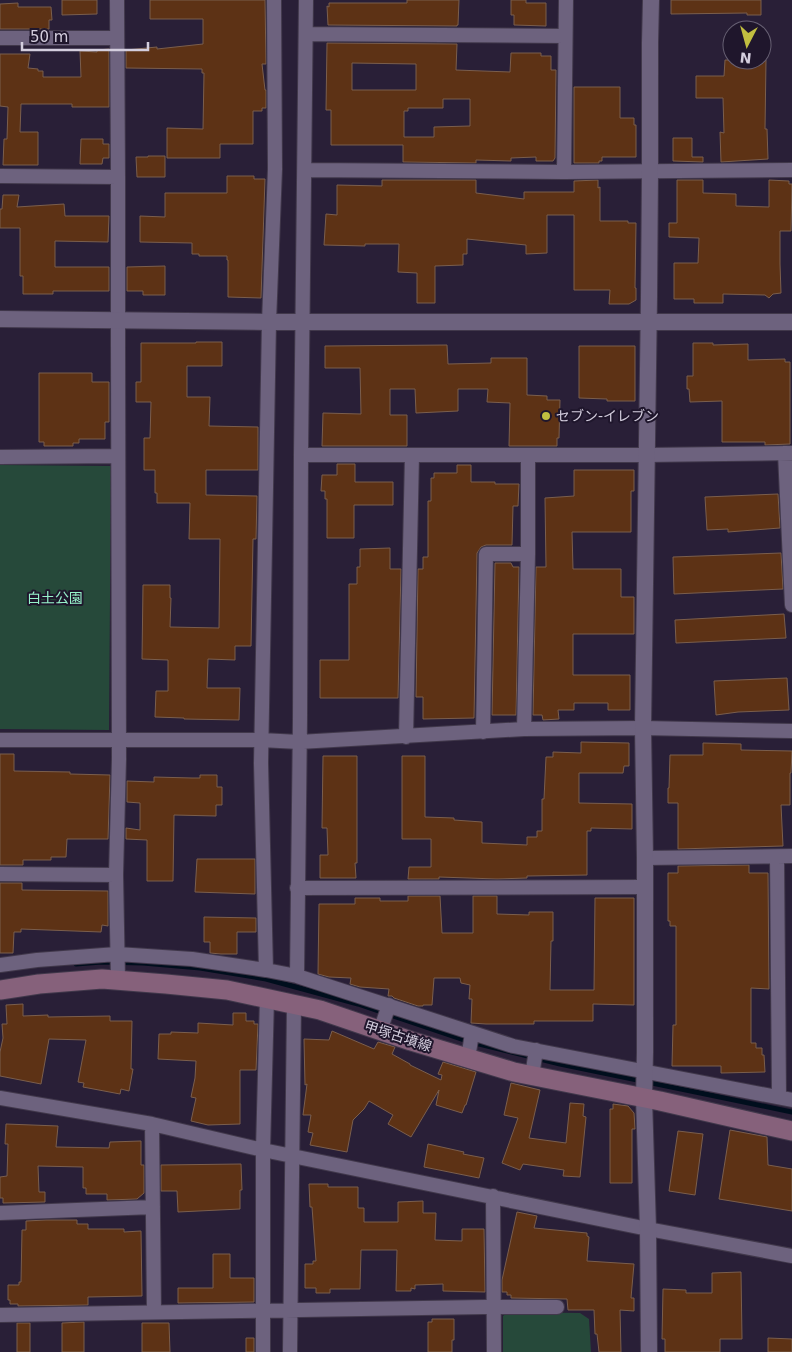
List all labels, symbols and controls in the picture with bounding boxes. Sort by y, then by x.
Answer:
scale bar [22,20,149,52]
north arrow [722,20,772,70]
text: 50 m [30,28,68,46]
text: N [739,49,752,66]
place label: セブン-イレブン [556,408,659,424]
marker: セブン-イレブン [540,410,552,422]
park label: 白土公園 [27,590,83,606]
street label: 甲塚古墳線 [362,1018,434,1054]

